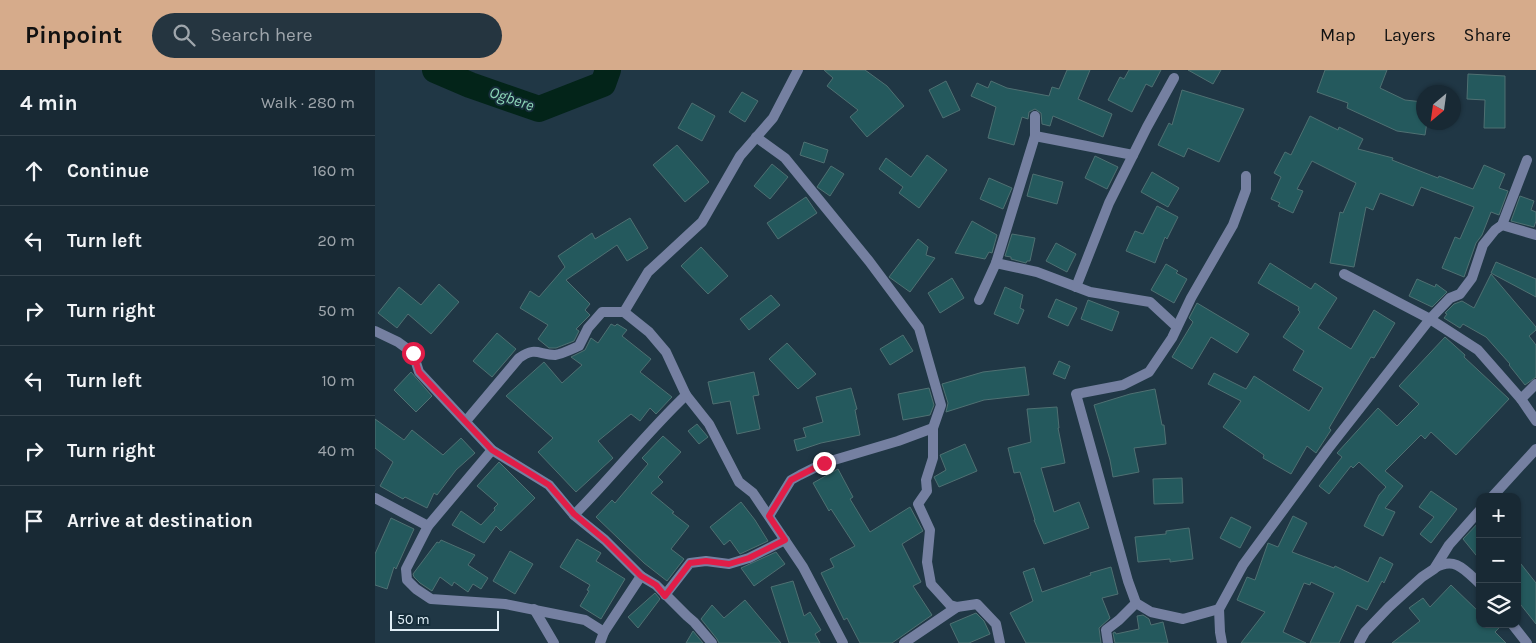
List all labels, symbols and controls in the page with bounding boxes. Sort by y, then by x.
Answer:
search box [152,13,502,58]
text: Pinpoint [25,21,122,49]
icon: search [170,21,198,49]
text: Search here [210,24,312,46]
text: Map [1320,24,1356,46]
text: Layers [1384,24,1436,46]
text: Share [1464,24,1511,46]
water label: Ogbere [487,82,537,115]
north arrow [1416,85,1461,130]
text: 4 min [20,91,78,115]
text: Walk · 280 m [261,93,355,112]
icon: ahead [20,157,48,185]
text: Continue [67,160,149,182]
text: 160 m [312,161,355,180]
icon: left [20,227,48,255]
text: Turn left [67,230,142,252]
text: 20 m [317,231,355,250]
icon: right [20,297,48,325]
text: Turn right [67,300,156,322]
text: 50 m [318,301,355,320]
route start [402,342,425,365]
icon: left [20,367,48,395]
text: Turn left [67,370,142,392]
text: 10 m [321,371,355,390]
icon: right [20,437,48,465]
text: Turn right [67,440,156,462]
text: 40 m [318,441,355,460]
route end [813,452,836,475]
map controls [1476,493,1521,628]
button: + [1476,493,1521,538]
icon: arrive [20,507,48,535]
text: Arrive at destination [67,510,253,532]
button: − [1476,538,1521,583]
button: layers [1476,583,1521,628]
scale bar [390,608,499,631]
text: 50 m [397,611,430,628]

